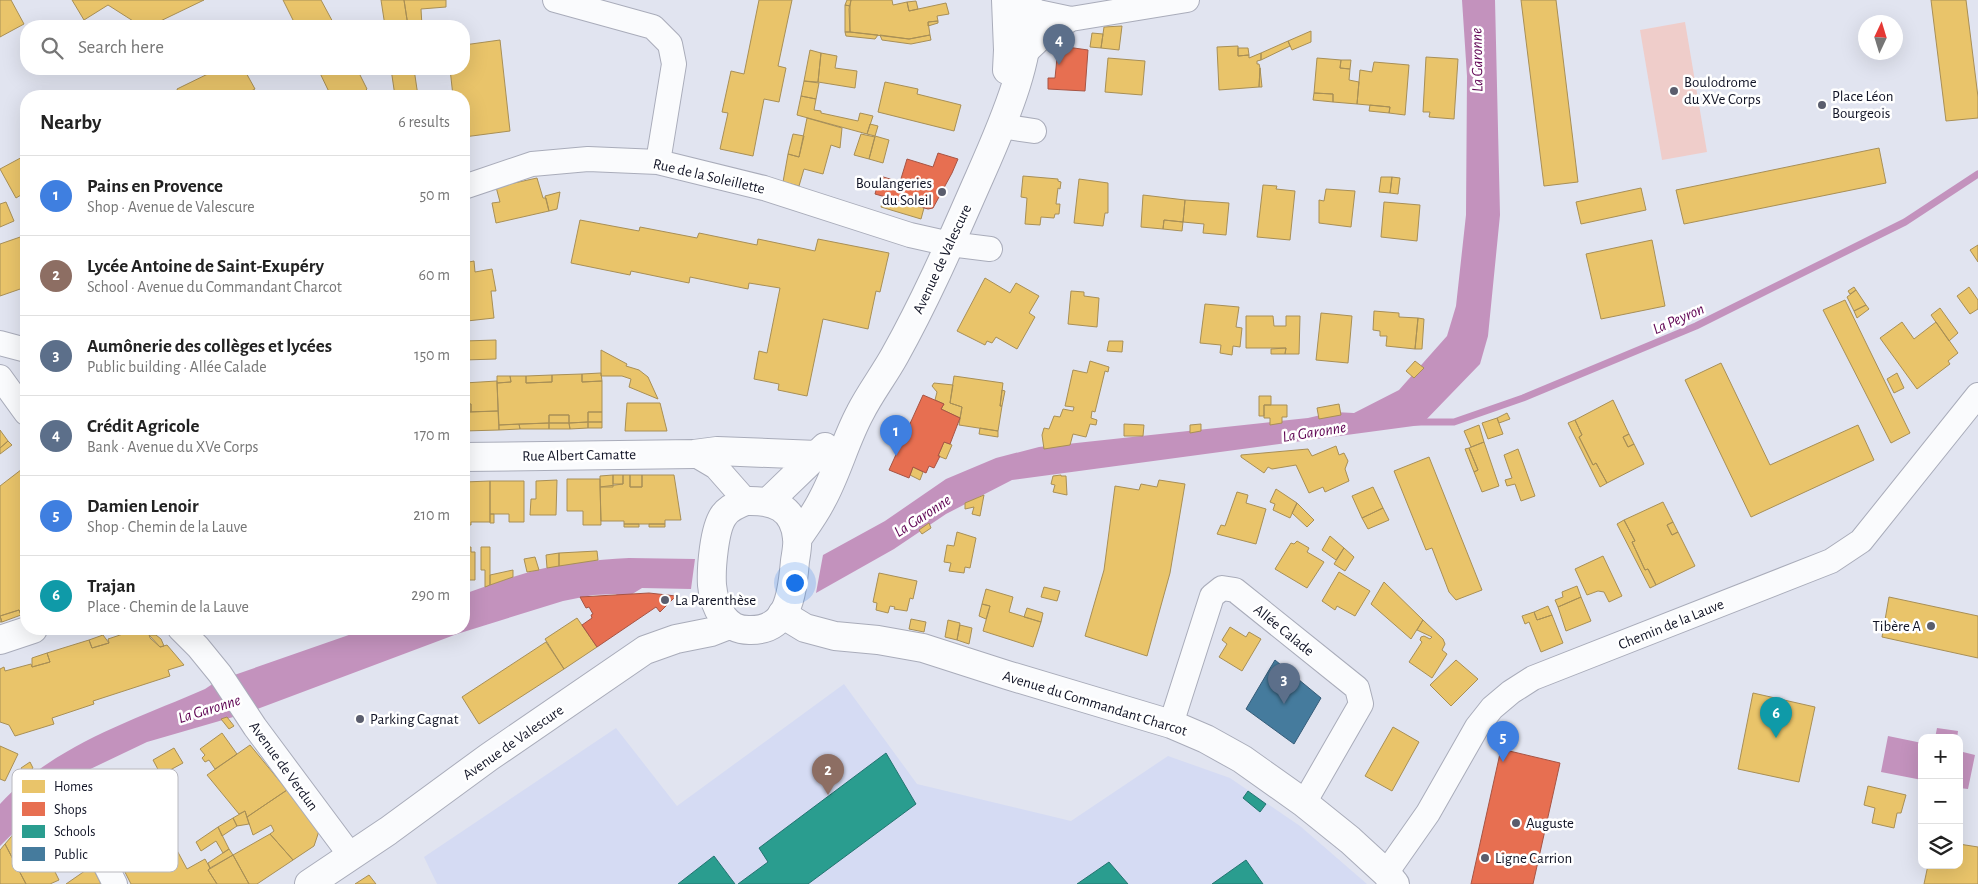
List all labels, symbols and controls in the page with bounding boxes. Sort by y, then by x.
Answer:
north arrow [1858,15,1903,60]
search box [20,20,470,75]
pin: 4 [1043,24,1075,65]
water label: La Garonne [1468,28,1486,92]
icon: search [38,34,66,62]
text: Search here [78,38,164,57]
place label: Boulodrome du XVe Corps [1684,75,1761,107]
marker: Boulodrome du XVe Corps [1668,85,1680,97]
place label: Place Léon Bourgeois [1832,89,1894,121]
marker: Place Léon Bourgeois [1816,99,1828,111]
text: Nearby [40,112,101,133]
text: 6 results [398,114,450,130]
street label: Rue de la Soleillette [652,156,766,197]
place label: Boulangeries du Soleil [856,176,932,208]
text: Pains en Provence [87,177,223,196]
marker: Boulangeries du Soleil [936,186,948,198]
text: 1 [53,187,59,203]
text: 50 m [419,187,450,203]
text: Shop · Avenue de Valescure [87,199,255,215]
street label: Avenue de Valescure [910,202,974,316]
text: Lycée Antoine de Saint-Exupéry [87,257,324,276]
text: 2 [52,267,60,283]
text: 60 m [419,267,450,283]
text: School · Avenue du Commandant Charcot [87,279,342,295]
water label: La Peyron [1650,300,1707,337]
text: Aumônerie des collèges et lycées [87,337,332,356]
text: 3 [53,347,59,363]
text: 150 m [414,347,450,363]
text: Public building · Allée Calade [87,359,267,375]
pin: 1 [880,415,912,456]
text: Crédit Agricole [87,417,199,436]
water label: La Garonne [1281,419,1347,445]
text: 4 [52,427,60,443]
text: 170 m [414,427,450,443]
text: Bank · Avenue du XVe Corps [87,439,258,455]
street label: Rue Albert Camatte [522,447,636,464]
water label: La Garonne [891,492,954,540]
text: Damien Lenoir [87,497,199,516]
text: 5 [53,507,59,523]
text: 210 m [413,507,450,523]
text: Shop · Chemin de la Lauve [87,519,247,535]
your location [782,570,808,596]
text: Trajan [87,577,136,596]
text: 6 [52,587,60,603]
text: 290 m [411,587,450,603]
place label: La Parenthèse [675,593,756,608]
marker: La Parenthèse [659,594,671,606]
street label: Chemin de la Lauve [1616,596,1726,652]
text: Place · Chemin de la Lauve [87,599,249,615]
street label: Allée Calade [1251,602,1317,659]
place label: Tibère A [1873,619,1921,634]
marker: Tibère A [1925,620,1937,632]
pin: 3 [1268,663,1300,704]
street label: Avenue du Commandant Charcot [1001,668,1189,739]
water label: La Garonne [176,692,242,726]
pin: 6 [1760,697,1792,738]
street label: Avenue de Valescure [460,702,566,783]
place label: Parking Cagnat [370,712,459,727]
marker: Parking Cagnat [354,713,366,725]
street label: Avenue de Verdun [246,719,321,814]
pin: 5 [1487,721,1519,762]
map controls [1918,734,1963,869]
button: + [1918,734,1963,779]
pin: 2 [812,754,844,795]
legend [12,769,178,872]
button: − [1918,779,1963,824]
text: Homes [54,780,93,794]
text: Shops [54,803,87,817]
place label: Auguste [1526,816,1574,831]
marker: Auguste [1510,817,1522,829]
button: layers [1918,824,1963,869]
text: Schools [54,825,95,839]
text: Public [54,848,88,862]
place label: Ligne Carrion [1495,851,1572,866]
marker: Ligne Carrion [1479,852,1491,864]

